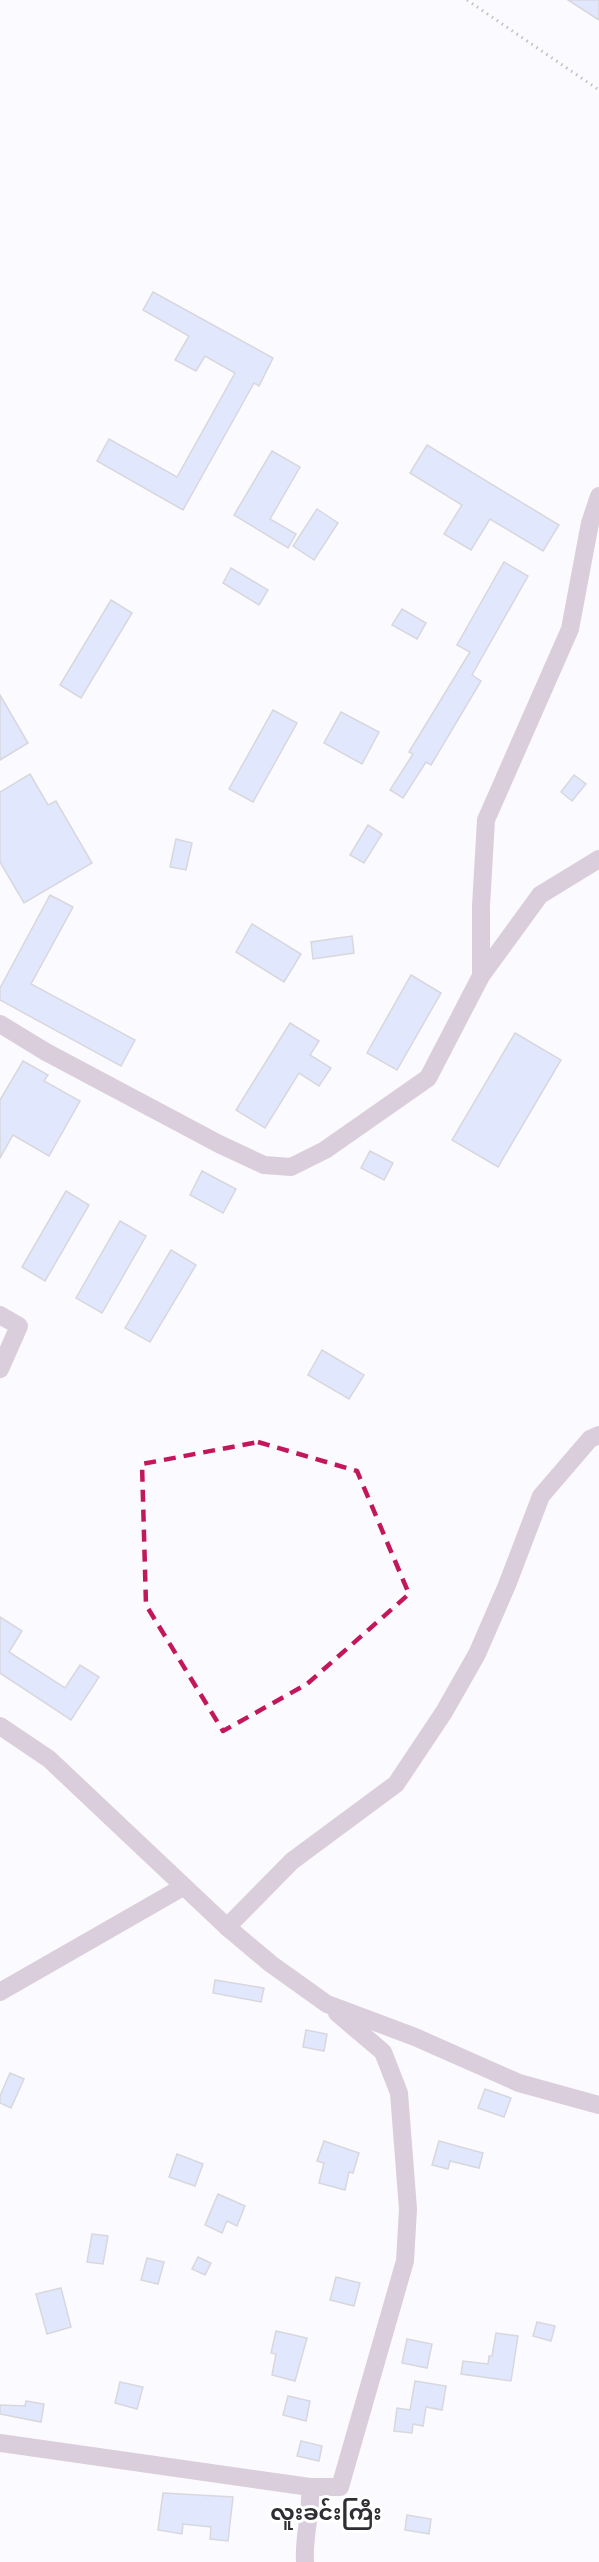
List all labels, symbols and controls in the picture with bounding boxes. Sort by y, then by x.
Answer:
district label: လူးခင်းကြီး [270,2497,382,2530]

